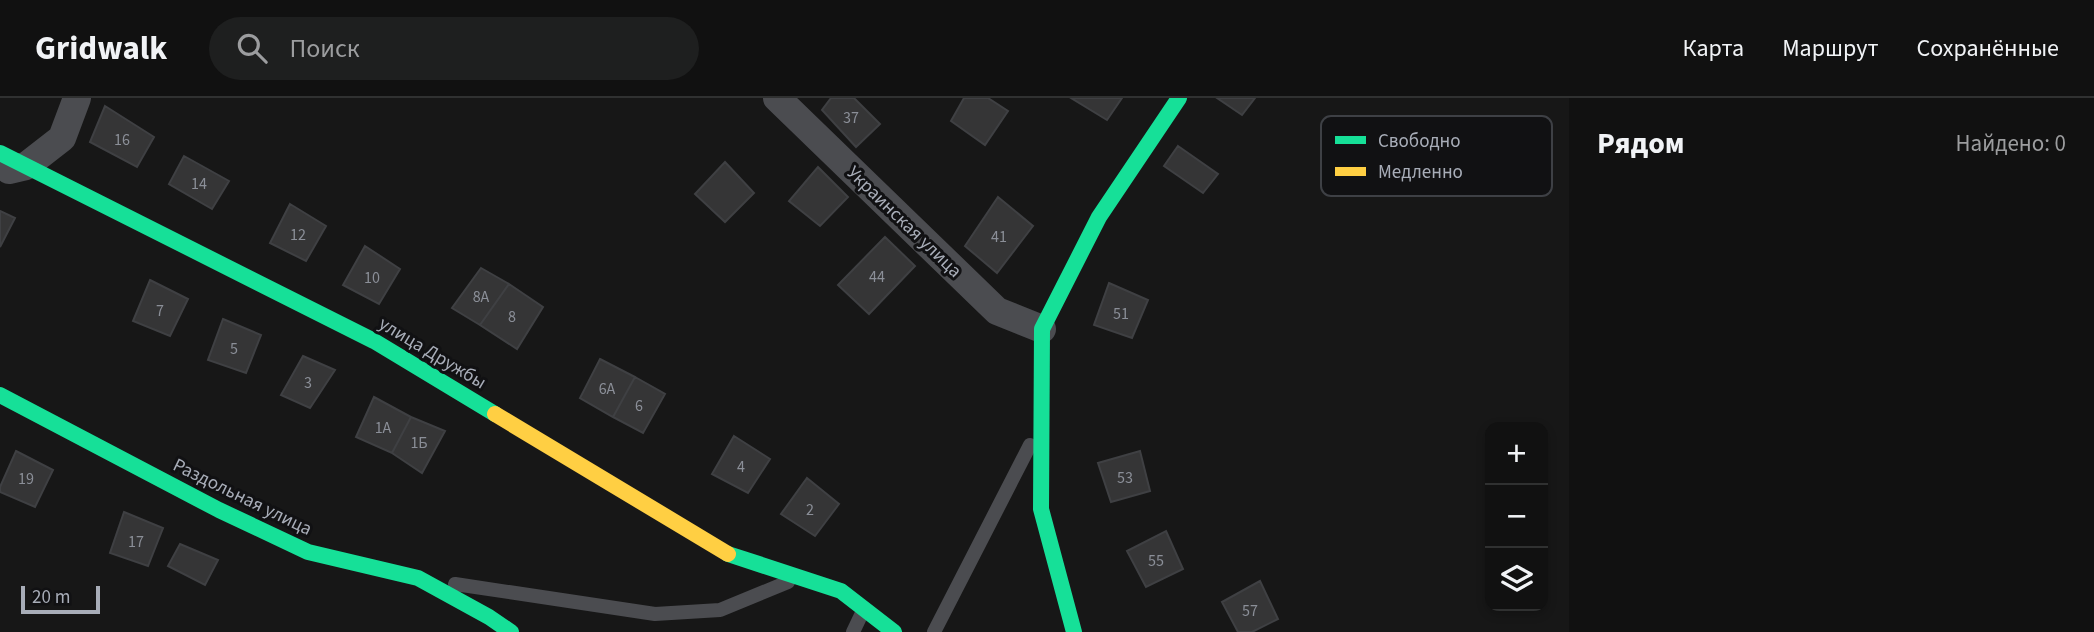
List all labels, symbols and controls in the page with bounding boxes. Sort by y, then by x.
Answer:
search box [209,17,699,80]
text: Gridwalk [35,25,167,72]
icon: search [233,29,271,67]
text: Поиск [289,30,360,67]
text: Карта [1683,31,1744,66]
text: Маршрут [1782,31,1878,66]
text: Сохранённые [1916,31,2059,66]
house number: 37 [843,107,859,129]
legend [1321,116,1552,196]
text: Рядом [1597,122,1685,165]
text: Найдено: 0 [1956,127,2066,160]
text: Свободно [1378,128,1461,155]
house number: 16 [114,129,130,151]
text: Медленно [1378,159,1463,186]
street label: Украинская улица [840,160,968,284]
house number: 14 [191,173,207,195]
house number: 12 [290,224,306,246]
house number: 41 [991,226,1007,248]
house number: 44 [869,266,885,288]
house number: 10 [364,267,380,289]
house number: 8А [473,286,490,308]
house number: 7 [156,300,164,322]
house number: 51 [1113,303,1129,325]
house number: 8 [508,306,516,328]
street label: улица Дружбы [373,310,491,396]
house number: 5 [230,338,238,360]
house number: 3 [304,372,312,394]
house number: 6А [599,378,616,400]
house number: 6 [635,395,643,417]
house number: 1А [375,417,392,439]
map controls [1485,422,1548,611]
button: + [1485,422,1548,485]
house number: 1Б [410,432,428,454]
street label: Раздольная улица [168,452,316,543]
house number: 4 [737,456,745,478]
house number: 53 [1117,467,1133,489]
house number: 19 [18,468,34,490]
button: − [1485,485,1548,548]
house number: 2 [806,499,814,521]
house number: 17 [128,531,144,553]
button: layers [1485,548,1548,611]
house number: 55 [1148,550,1164,572]
scale bar [21,583,100,615]
text: 20 m [32,584,70,611]
house number: 57 [1242,600,1258,622]

